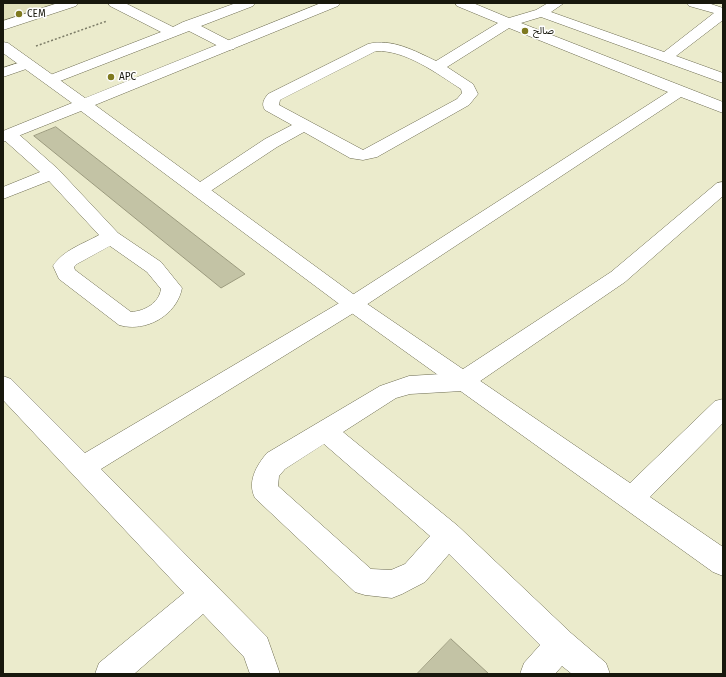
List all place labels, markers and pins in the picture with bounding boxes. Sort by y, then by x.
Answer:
place label: CEM [27,8,46,20]
marker: CEM [14,9,24,19]
place label: صالح [533,25,554,37]
marker: صالح [520,26,530,36]
place label: APC [119,71,136,83]
marker: APC [106,72,116,82]

